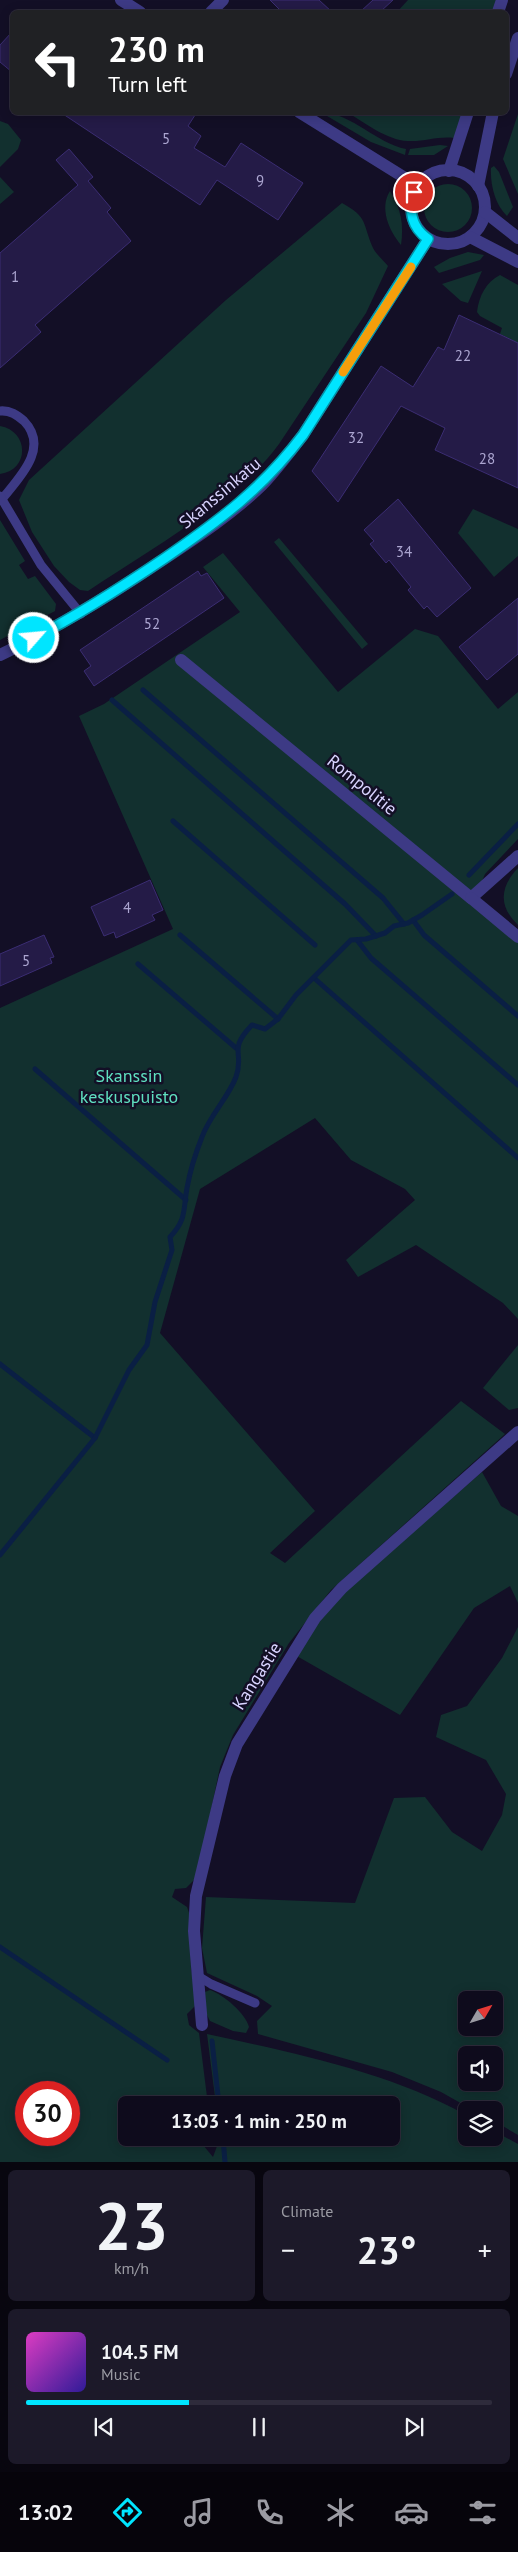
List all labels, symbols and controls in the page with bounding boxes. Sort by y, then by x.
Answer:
text: 230 m [108,26,205,72]
icon: left [25,30,90,95]
text: Turn left [108,70,187,98]
house number: 5 [162,129,170,148]
house number: 9 [256,171,264,190]
pin [393,171,435,213]
icon: arrive [400,178,428,206]
house number: 1 [11,267,19,286]
house number: 22 [455,346,471,365]
house number: 32 [348,428,364,447]
house number: 28 [479,449,495,468]
street label: Skanssinkatu [174,452,265,534]
house number: 34 [396,542,412,561]
position arrow [7,611,59,663]
house number: 52 [144,614,160,633]
street label: Rompolitie [323,749,402,820]
house number: 4 [123,898,131,917]
house number: 5 [22,951,30,970]
park label: Skanssin keskuspuisto [80,1064,178,1108]
street label: Kangastie [227,1638,286,1714]
north arrow [458,1991,502,2036]
map controls [458,1991,503,2146]
button: sound [458,2046,503,2091]
speed limit sign: 30 [15,2081,80,2146]
button: layers [458,2101,503,2146]
text: 13:03 · 1 min · 250 m [171,2109,347,2133]
text: 23 [95,2183,168,2267]
text: Climate [281,2201,333,2221]
text: 23° [357,2225,416,2274]
text: − [281,2231,295,2268]
text: + [478,2231,492,2268]
text: km/h [114,2258,149,2278]
text: 104.5 FM [101,2340,178,2364]
text: Music [101,2364,141,2384]
icon: previous [90,2413,118,2441]
icon: pause [245,2413,273,2441]
icon: next [400,2413,428,2441]
icon: directions [110,2495,145,2530]
icon: music [181,2495,216,2530]
icon: phone [252,2495,287,2530]
icon: climate [323,2495,358,2530]
icon: car [394,2495,429,2530]
icon: filters [465,2495,500,2530]
text: 13:02 [18,2498,74,2526]

